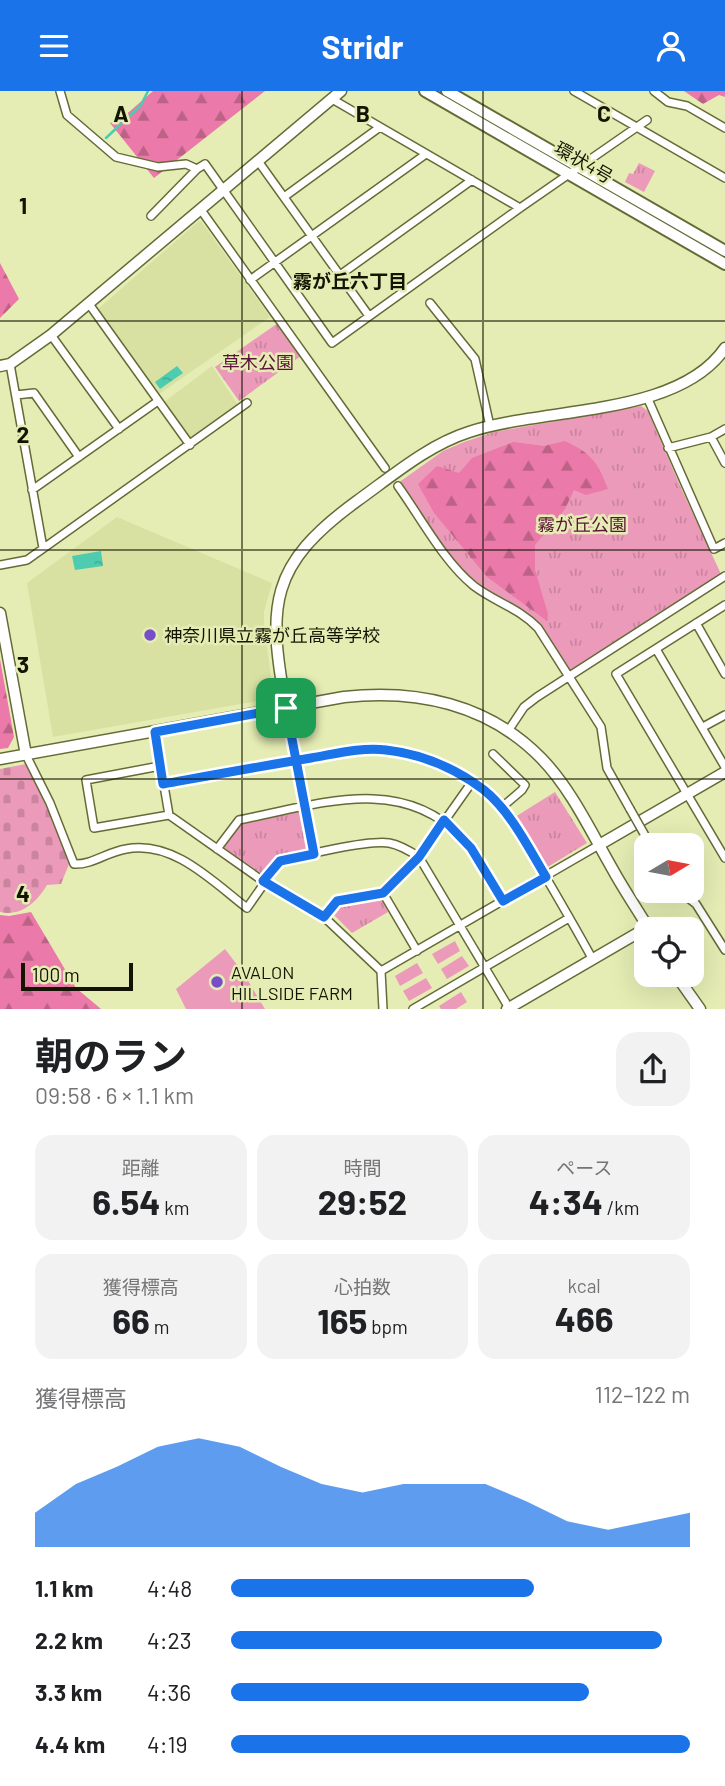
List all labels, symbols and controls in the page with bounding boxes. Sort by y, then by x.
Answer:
icon: menu [35,27,73,65]
text: Stridr [322,27,403,65]
icon: person [652,27,690,65]
text: A [113,99,129,127]
text: B [356,99,370,127]
text: C [597,99,611,127]
street label: 環状4号 [551,136,617,188]
text: 1 [19,191,27,219]
district label: 霧が丘六丁目 [293,269,407,292]
park label: 草木公園 [222,351,294,373]
text: 2 [17,420,29,448]
park label: 霧が丘公園 [537,513,627,535]
place label: 神奈川県立霧が丘高等学校 [164,624,380,646]
marker: 神奈川県立霧が丘高等学校 [142,627,158,643]
text: 3 [17,650,29,678]
pin [256,678,316,738]
icon: arrive [267,689,305,727]
north arrow [634,833,704,903]
map controls [634,833,704,987]
text: 4 [16,879,30,907]
button: locate [634,917,704,987]
scale bar [21,960,133,992]
place label: AVALON HILLSIDE FARM [231,961,353,1004]
text: 100 m [32,963,80,986]
marker: AVALON HILLSIDE FARM [209,974,225,990]
text: 朝のラン [35,1032,187,1078]
button: share [616,1032,690,1106]
text: 09:58 · 6 × 1.1 km [35,1081,194,1109]
text: 距離 [122,1156,160,1179]
text: 時間 [343,1156,382,1179]
text: ペース [556,1156,612,1179]
text: 6.54 [92,1180,160,1222]
text: 29:52 [318,1180,407,1222]
text: 4:34 [529,1180,603,1222]
text: km [160,1196,190,1219]
text: /km [603,1196,639,1219]
text: kcal [568,1274,601,1297]
text: 獲得標高 [103,1275,179,1298]
text: 心拍数 [334,1275,391,1298]
text: 466 [555,1297,614,1339]
text: 66 [112,1299,150,1341]
text: 165 [317,1299,367,1341]
text: m [150,1315,169,1338]
text: bpm [367,1315,408,1338]
text: 112–122 m [595,1380,690,1408]
text: 獲得標高 [35,1384,127,1412]
text: 1.1 km [35,1574,94,1602]
text: 4:48 [147,1574,192,1602]
text: 2.2 km [35,1626,103,1654]
text: 4:23 [147,1626,192,1654]
text: 3.3 km [35,1678,102,1706]
text: 4:36 [147,1678,191,1706]
text: 4.4 km [35,1730,105,1758]
text: 4:19 [147,1730,188,1758]

